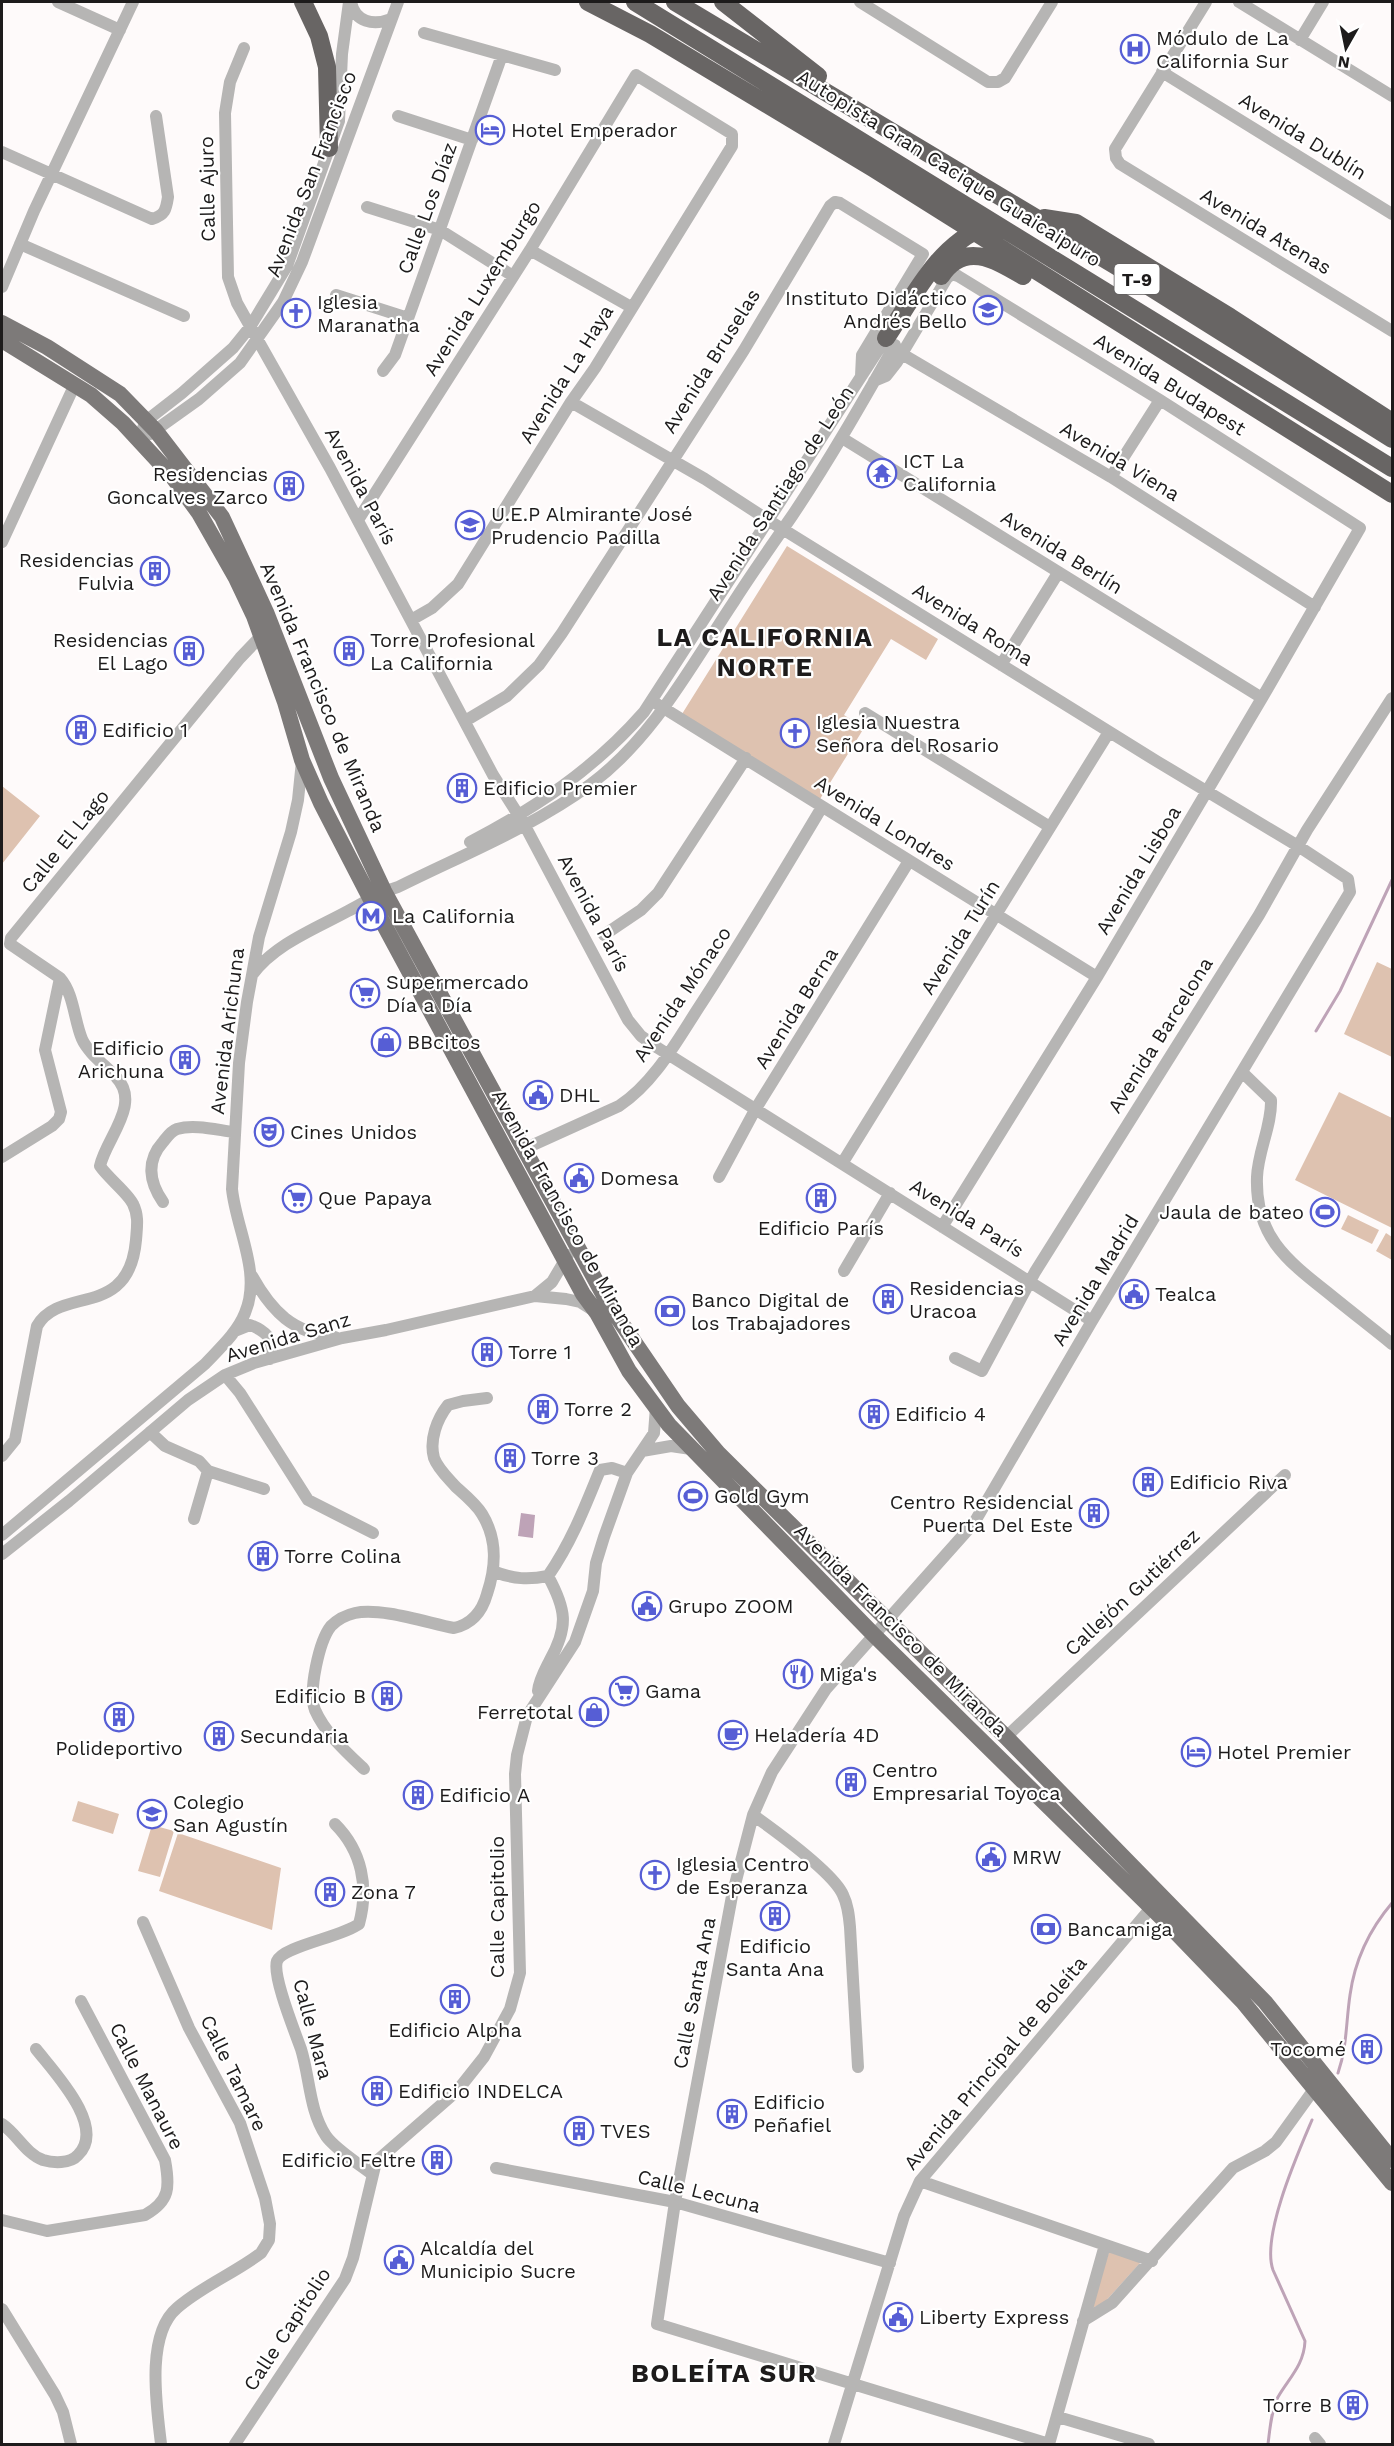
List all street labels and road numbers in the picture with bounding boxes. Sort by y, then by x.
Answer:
street label: Autopista Gran Cacique Guaicaipuro [793,64,1105,272]
street label: Avenida San Francisco [261,68,361,280]
street label: Avenida Dublín [1235,87,1371,185]
street label: Calle Ajuro [194,136,220,242]
street label: Calle Los Díaz [392,139,462,277]
street label: Avenida Atenas [1196,183,1336,279]
street label: Avenida Luxemburgo [418,196,546,380]
road number: T-9 [1114,264,1160,294]
street label: Avenida Bruselas [657,284,765,438]
street label: Avenida La Haya [514,300,618,448]
street label: Avenida Budapest [1090,328,1251,441]
street label: Avenida Santiago de León [701,381,859,605]
street label: Avenida Viena [1056,416,1184,506]
street label: Avenida París [320,423,402,549]
street label: Avenida Berlín [997,505,1127,599]
street label: Avenida Francisco de Miranda [255,558,391,836]
street label: Avenida Roma [908,577,1038,671]
street label: Avenida Londres [810,770,960,876]
street label: Calle El Lago [16,784,114,898]
street label: Avenida Lisboa [1090,801,1186,939]
street label: Avenida París [553,850,635,976]
street label: Avenida Turín [915,875,1005,999]
street label: Avenida Mónaco [628,922,736,1066]
street label: Avenida Berna [749,943,843,1073]
street label: Avenida Arichuna [205,946,249,1116]
street label: Avenida Barcelona [1102,953,1218,1117]
street label: Avenida Francisco de Miranda [487,1085,649,1351]
street label: Avenida París [906,1173,1028,1263]
street label: Avenida Madrid [1046,1210,1144,1350]
street label: Avenida Sanz [223,1307,353,1367]
street label: Avenida Francisco de Miranda [790,1519,1012,1741]
street label: Callejón Gutiérrez [1060,1523,1204,1661]
street label: Calle Capitolio [485,1836,509,1978]
street label: Calle Santa Ana [668,1915,720,2071]
street label: Avenida Principal de Boleíta [898,1951,1092,2175]
street label: Calle Mara [288,1976,338,2082]
street label: Calle Tamare [196,2011,272,2135]
street label: Calle Manaure [105,2018,189,2154]
street label: Calle Lecuna [635,2164,763,2218]
street label: Calle Capitolio [238,2263,336,2395]

